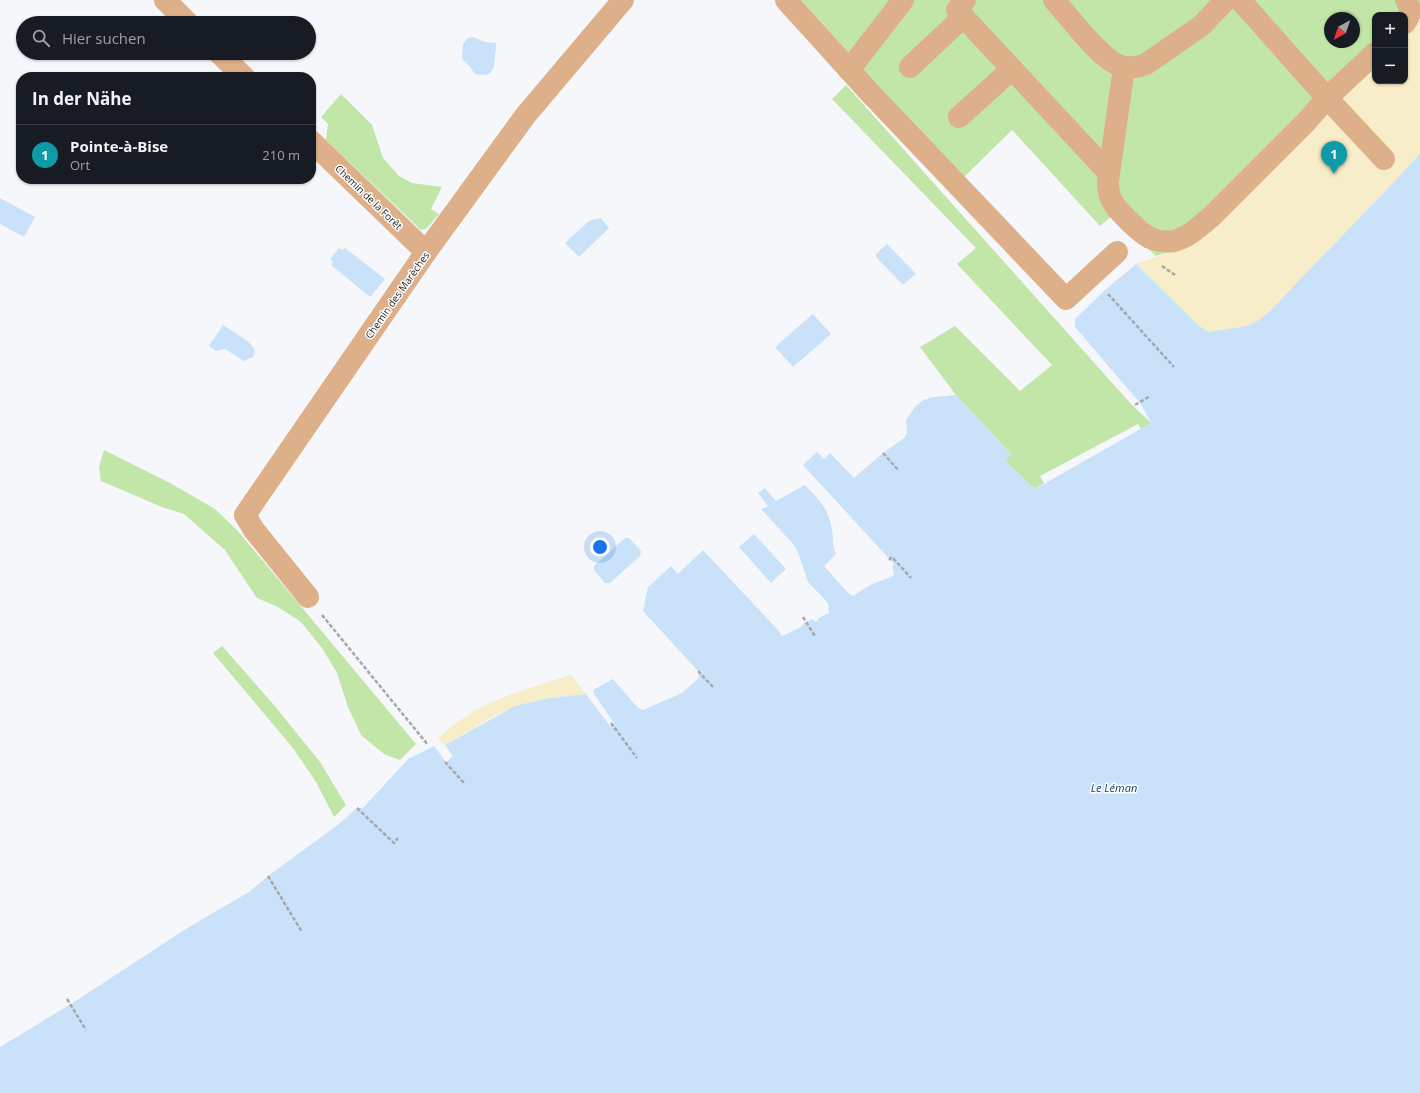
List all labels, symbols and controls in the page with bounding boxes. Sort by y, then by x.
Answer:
north arrow [1324,12,1360,48]
map controls [1372,12,1408,84]
button: + [1372,12,1408,48]
search box [16,16,316,60]
icon: search [30,27,52,49]
text: Hier suchen [62,28,146,48]
button: − [1372,48,1408,84]
text: In der Nähe [32,87,131,110]
text: Pointe-à-Bise [70,136,168,156]
pin: 1 [1321,141,1347,174]
text: 1 [41,146,49,164]
text: 210 m [262,146,300,164]
text: Ort [70,156,90,174]
street label: Chemin de la Forêt [332,161,406,233]
street label: Chemin des Marèches [362,249,432,341]
your location [590,537,610,557]
water label: Le Léman [1091,780,1137,795]

